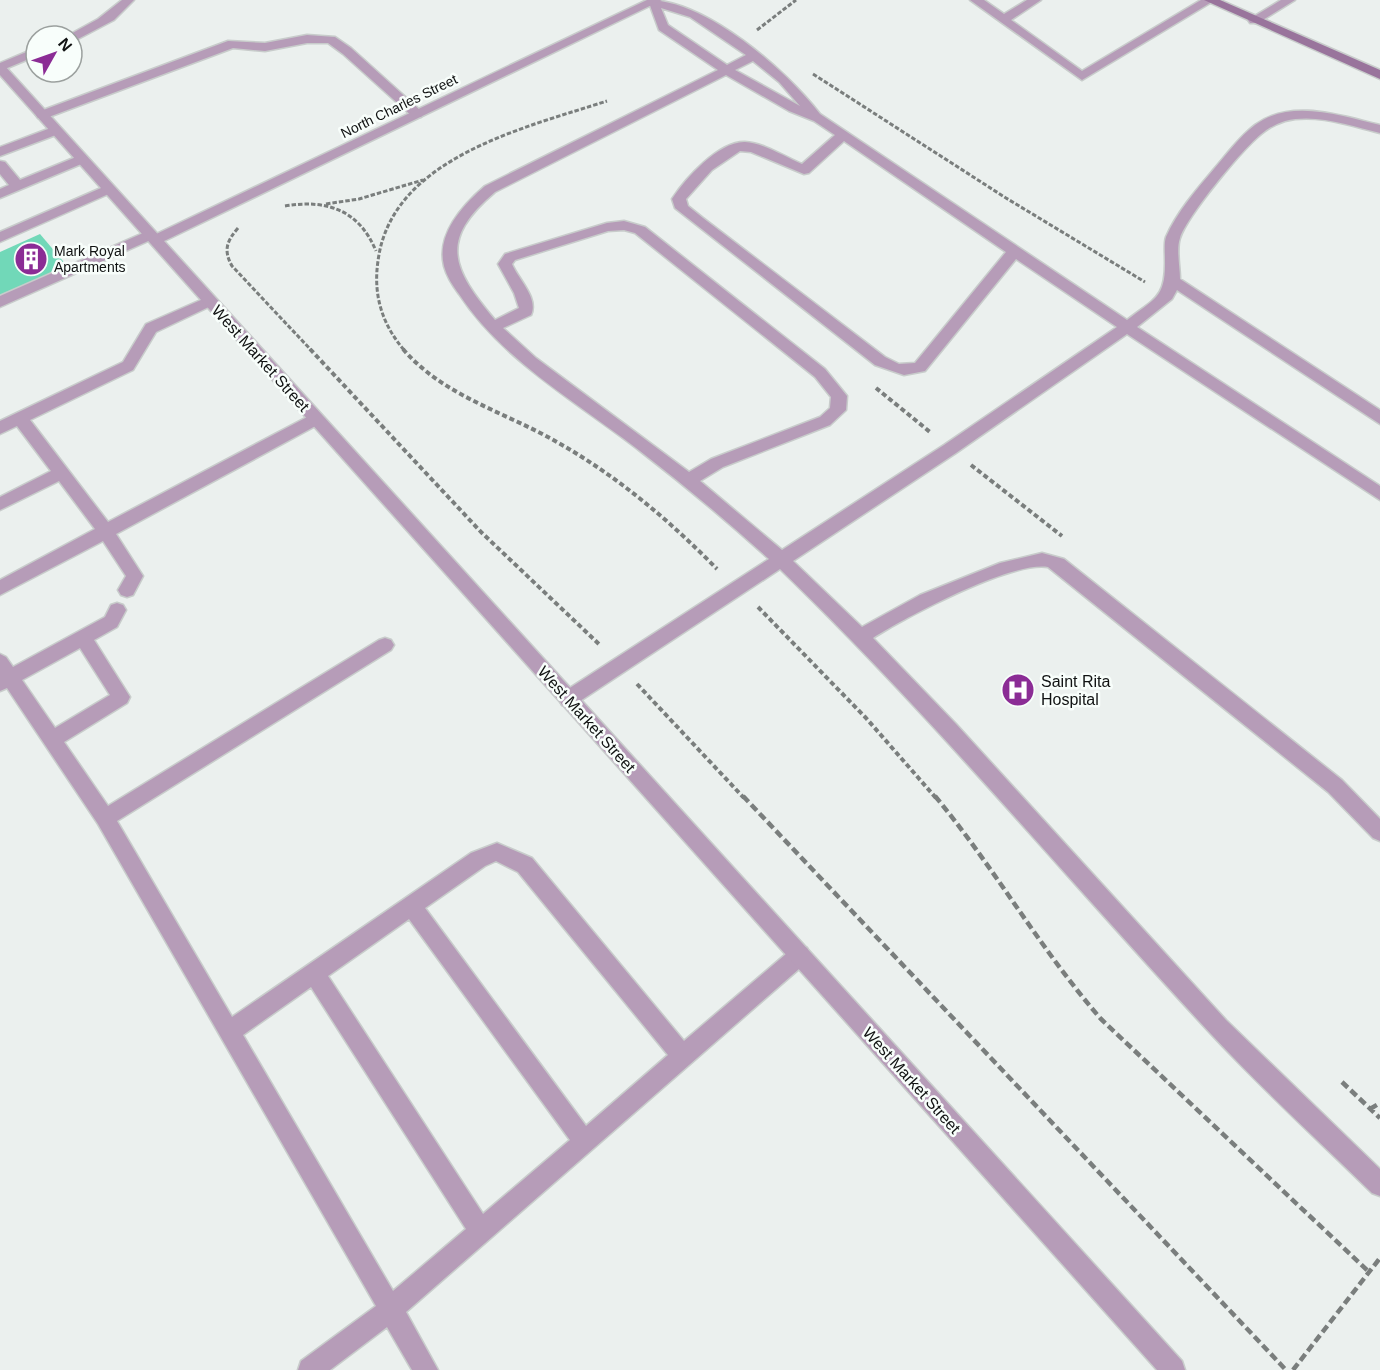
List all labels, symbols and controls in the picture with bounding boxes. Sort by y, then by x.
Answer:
north arrow [24,24,84,84]
text: N [55,35,75,55]
street label: North Charles Street [338,71,460,141]
building icon: Mark Royal Apartments [13,241,49,277]
place label: Mark Royal Apartments [54,243,126,275]
street label: West Market Street [209,302,313,415]
street label: West Market Street [535,663,639,776]
hospital icon: Saint Rita Hospital [1000,672,1036,708]
place label: Saint Rita Hospital [1041,673,1110,708]
street label: West Market Street [860,1024,964,1137]

